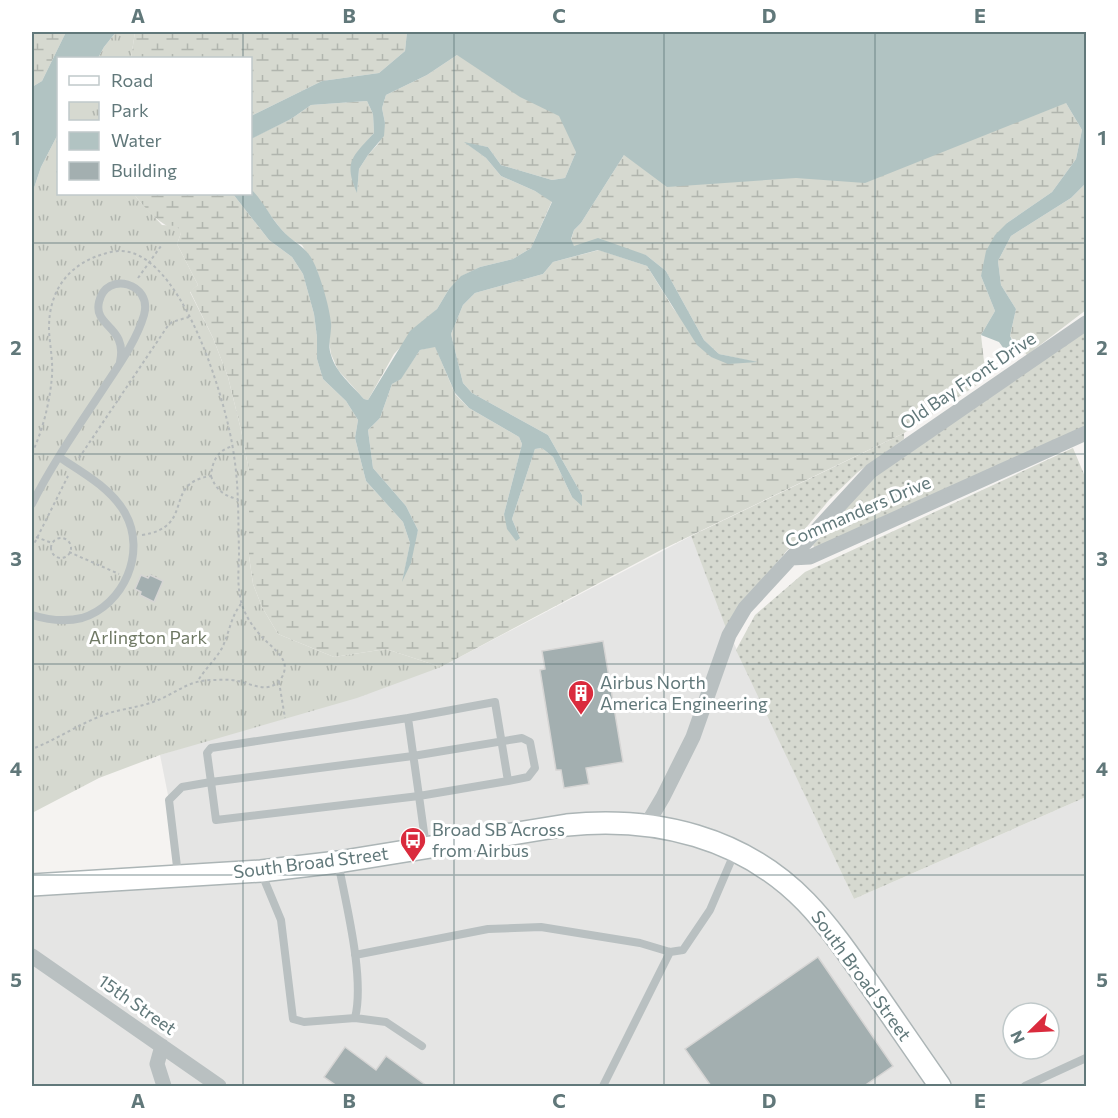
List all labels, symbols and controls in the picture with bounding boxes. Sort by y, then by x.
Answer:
text: A [131,3,145,27]
text: B [342,3,356,27]
text: C [552,3,566,27]
text: D [762,3,776,27]
text: E [974,3,986,27]
legend [57,57,252,195]
text: Road [111,69,153,91]
text: Park [111,99,149,121]
text: 1 [11,125,21,149]
text: 1 [1097,125,1107,149]
text: Water [111,129,162,151]
text: Building [111,159,177,181]
street label: Old Bay Front Drive [895,327,1040,434]
text: 2 [10,335,22,359]
text: 2 [1096,335,1108,359]
street label: Commanders Drive [781,470,934,552]
text: 3 [10,546,22,570]
text: 3 [1096,546,1108,570]
park label: Arlington Park [89,626,207,648]
place label: Airbus North America Engineering [600,671,768,714]
building icon: Airbus North America Engineering [566,678,596,716]
text: 4 [10,756,22,780]
text: 4 [1096,756,1108,780]
place label: Broad SB Across from Airbus [432,818,565,861]
bus stop icon: Broad SB Across from Airbus [398,825,428,863]
street label: South Broad Street [232,842,390,882]
street label: South Broad Street [807,906,917,1045]
text: 5 [10,967,22,991]
text: 5 [1096,967,1108,991]
street label: 15th Street [94,969,181,1039]
north arrow [1001,1001,1061,1061]
text: N [1006,1028,1028,1047]
text: A [131,1088,145,1112]
text: B [342,1088,356,1112]
text: C [552,1088,566,1112]
text: D [762,1088,776,1112]
text: E [974,1088,986,1112]

